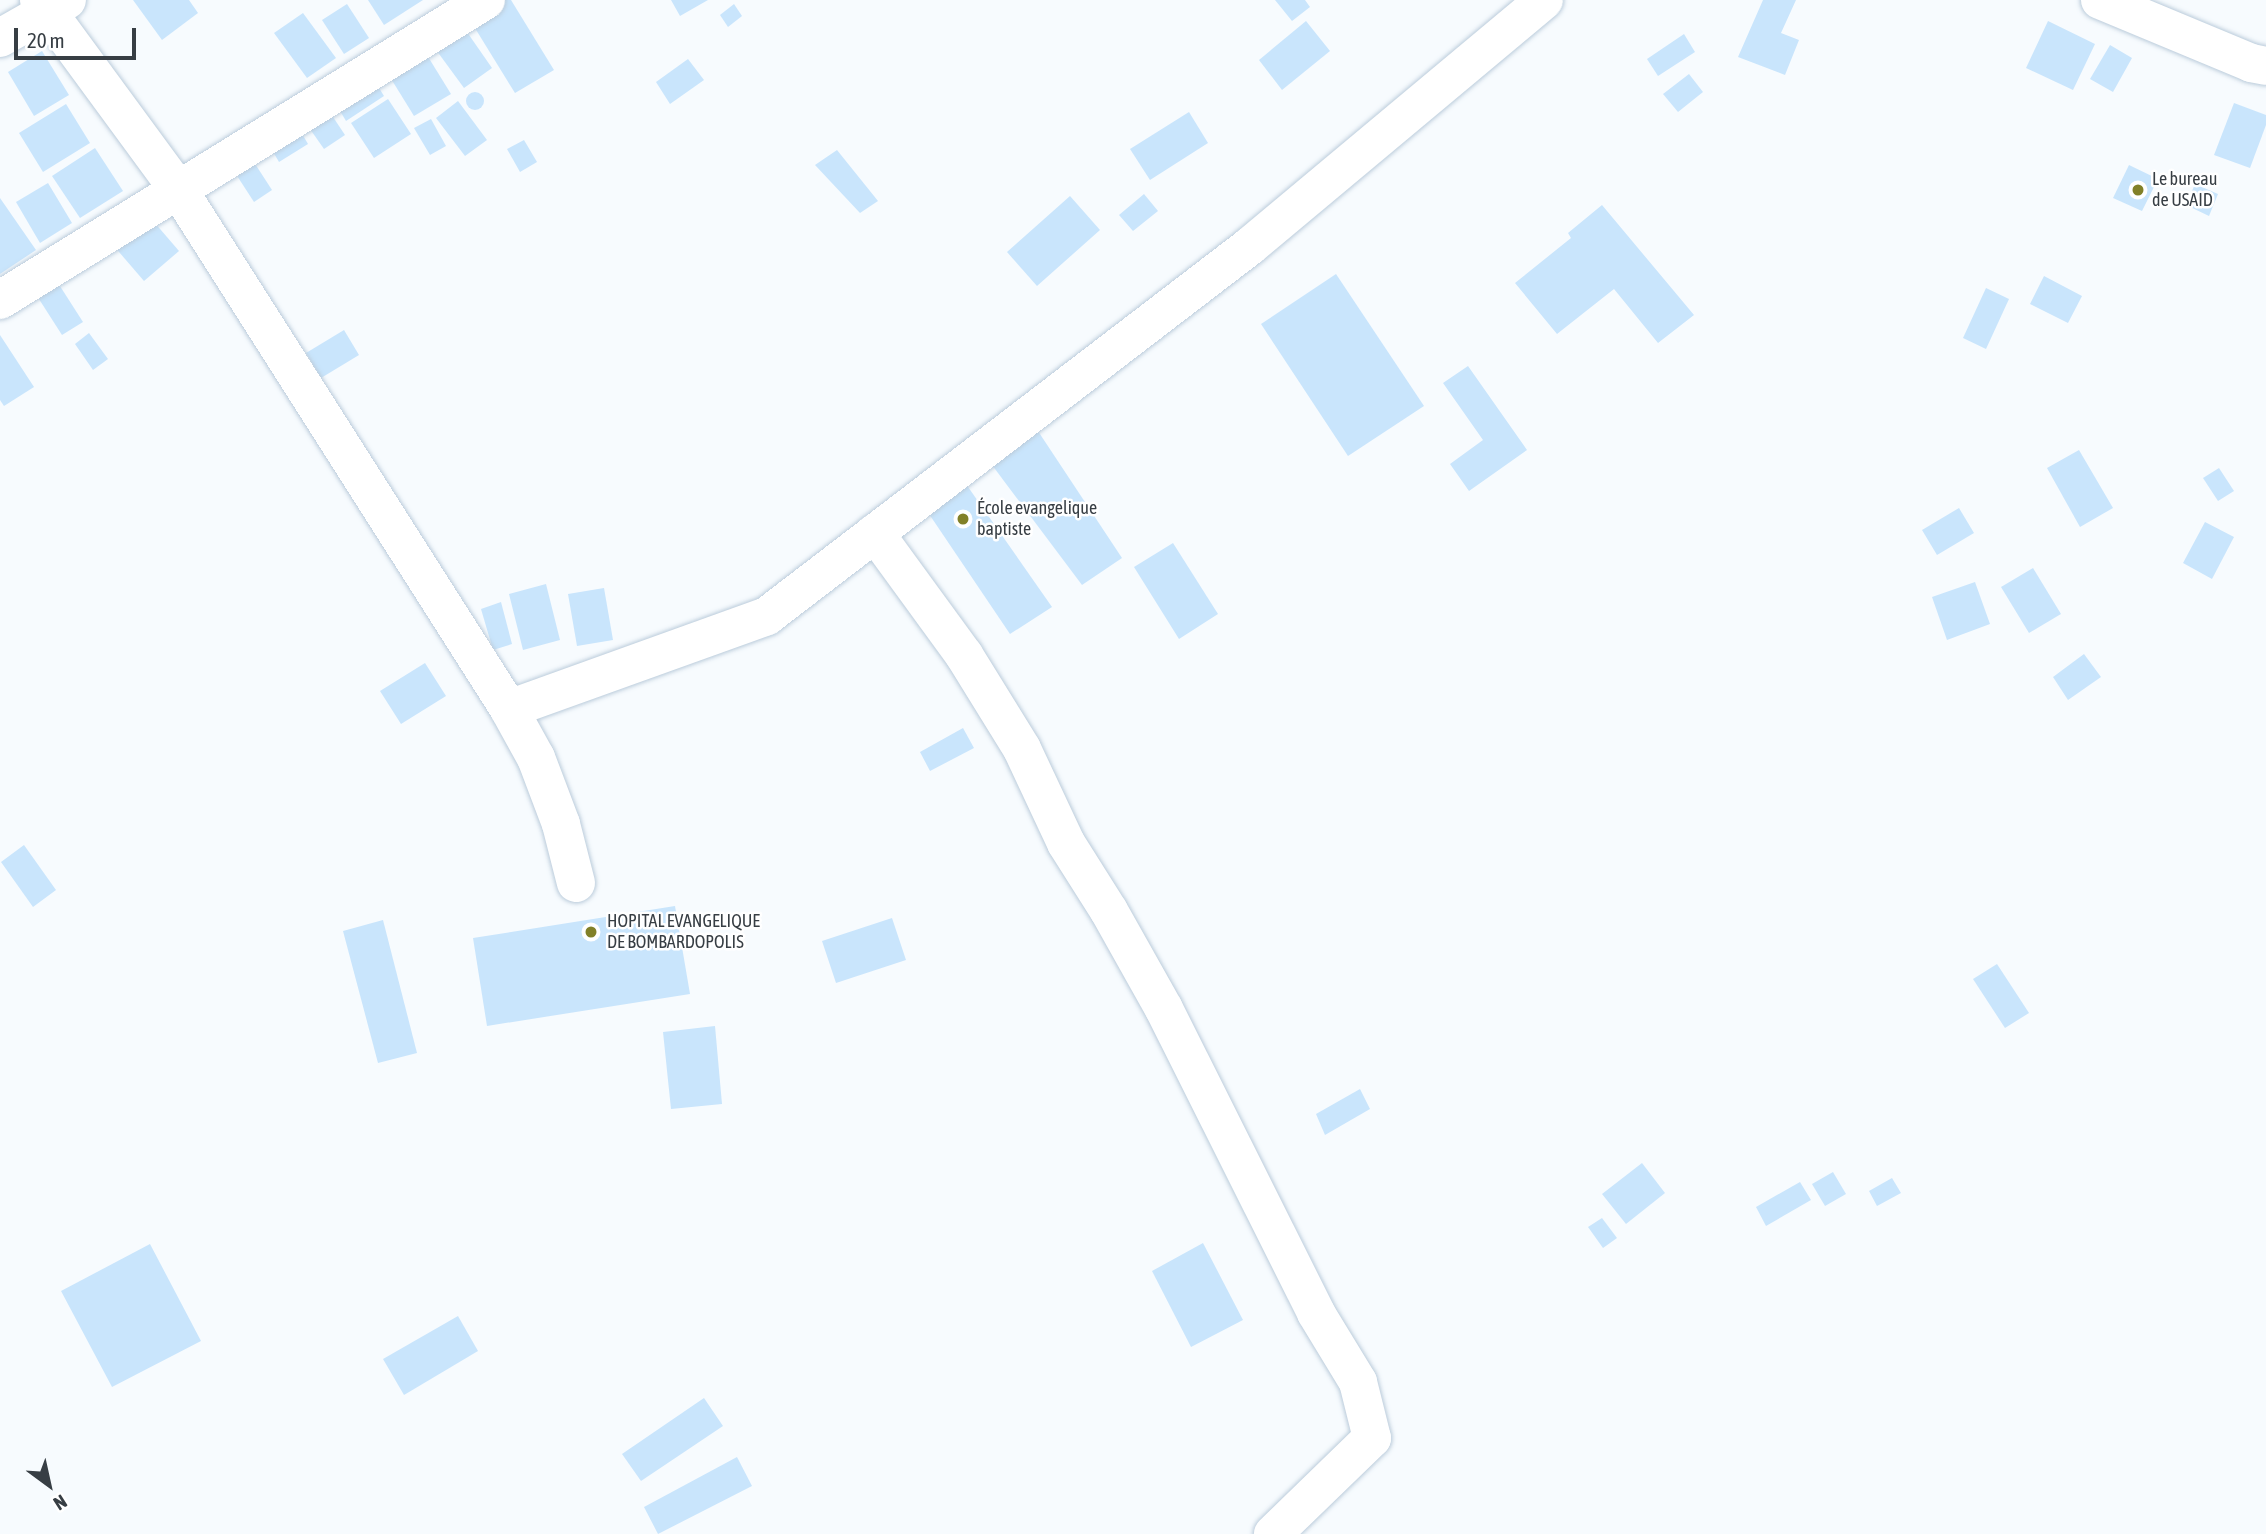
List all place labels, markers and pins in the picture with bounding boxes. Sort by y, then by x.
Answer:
place label: Le bureau de USAID [2152,169,2217,212]
marker: Le bureau de USAID [2130,182,2146,198]
place label: École evangelique baptiste [977,498,1097,540]
marker: École evangelique baptiste [955,511,971,527]
place label: HOPITAL EVANGELIQUE DE BOMBARDOPOLIS [607,911,760,954]
marker: HOPITAL EVANGELIQUE DE BOMBARDOPOLIS [581,922,601,942]

